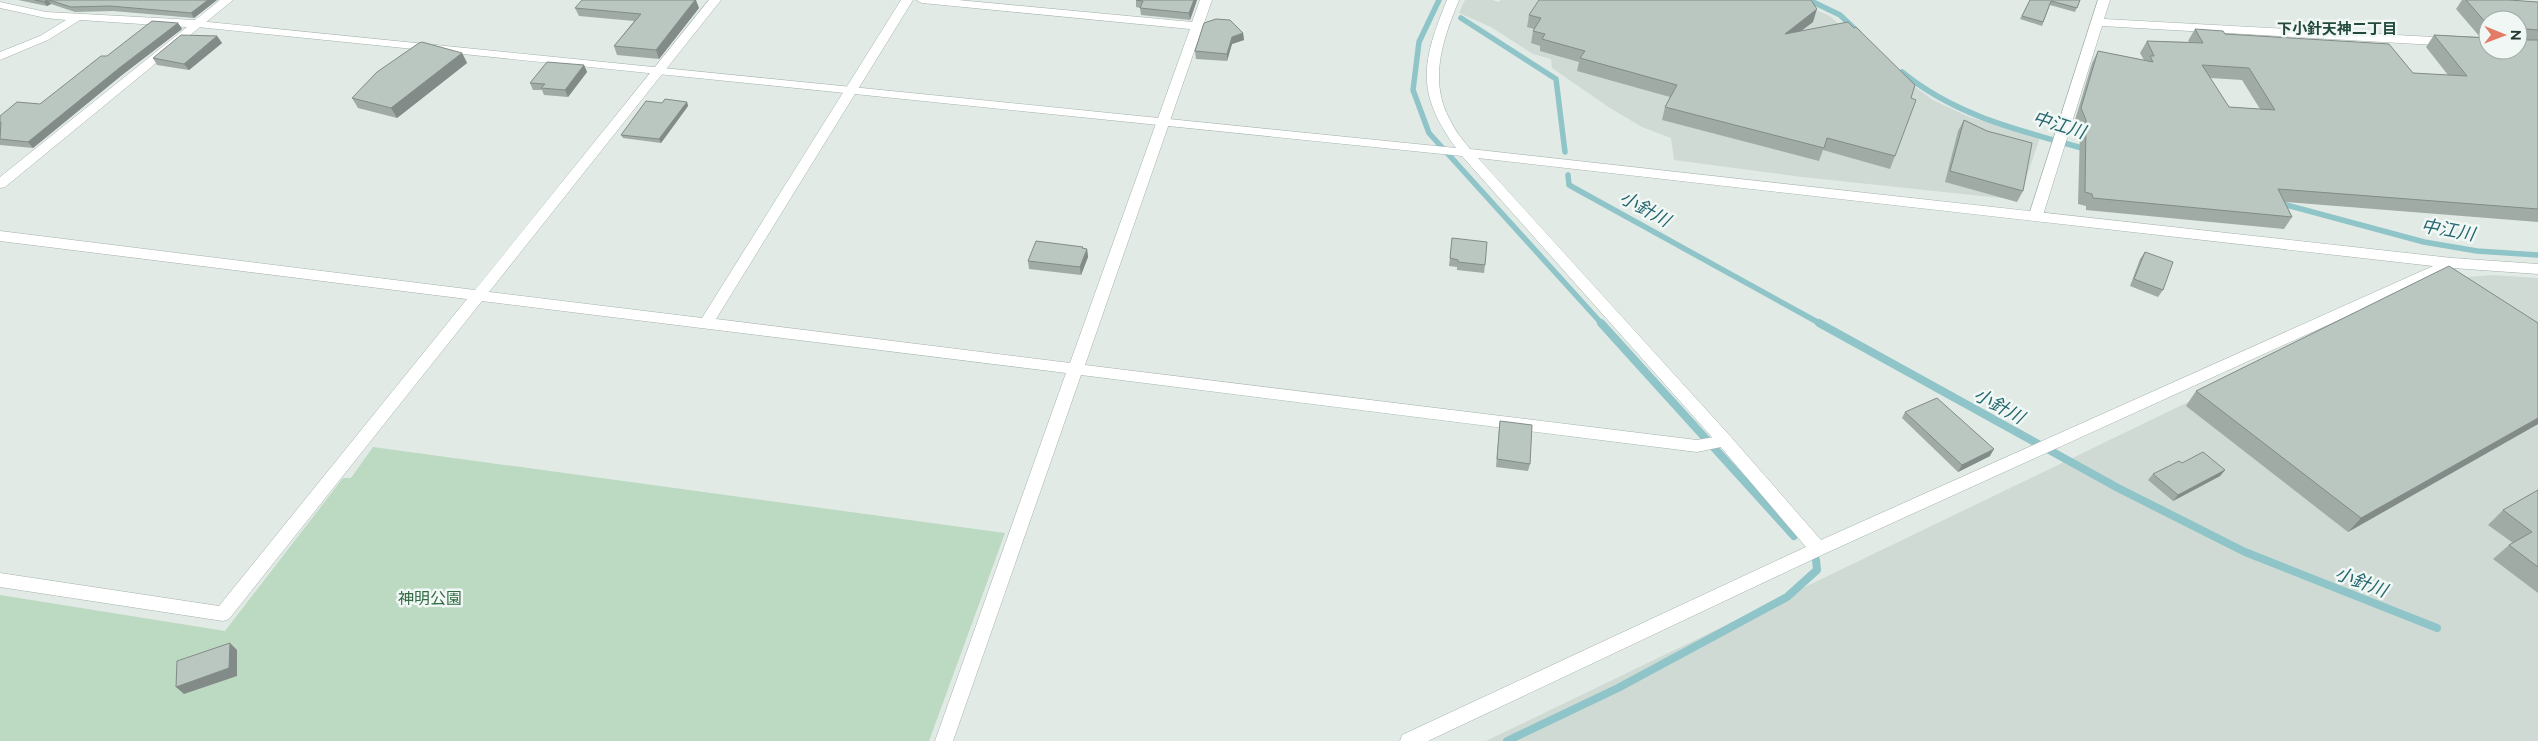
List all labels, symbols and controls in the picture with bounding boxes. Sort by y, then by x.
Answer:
north arrow [2478,10,2528,60]
district label: 下小針天神二丁目 [2277,20,2397,38]
text: N [2508,30,2524,41]
water label: 中江川 [2030,107,2090,143]
water label: 小針川 [1617,186,1676,232]
water label: 中江川 [2420,214,2478,245]
water label: 小針川 [1971,383,2030,429]
water label: 小針川 [2332,562,2392,602]
park label: 神明公園 [398,589,462,608]

